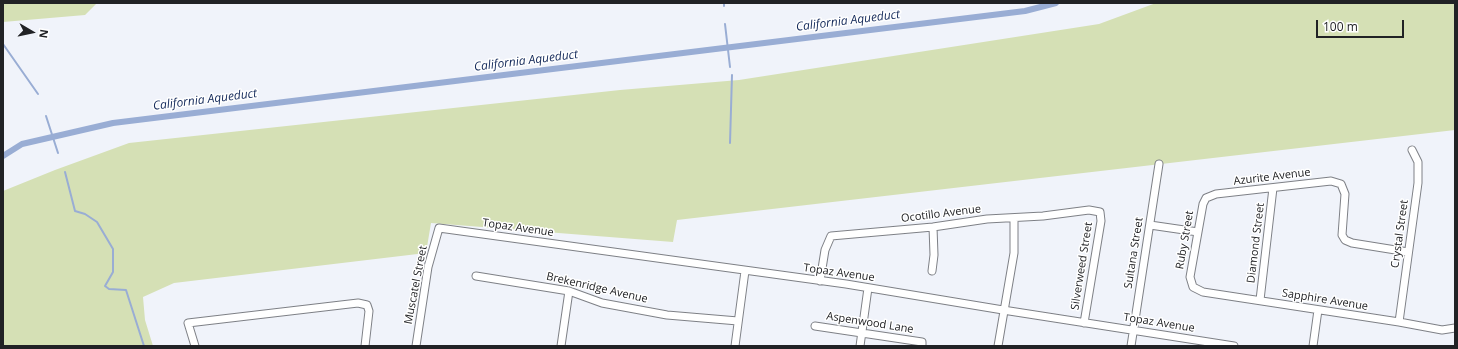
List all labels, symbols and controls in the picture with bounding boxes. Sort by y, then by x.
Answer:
water label: California Aqueduct [795,7,901,35]
north arrow [12,12,52,52]
scale bar [1318,12,1406,38]
text: 100 m [1323,18,1358,35]
text: N [36,28,52,40]
water label: California Aqueduct [473,47,579,75]
water label: California Aqueduct [152,86,258,114]
street label: Azurite Avenue [1233,166,1311,188]
street label: Crystal Street [1389,199,1411,269]
street label: Diamond Street [1245,202,1267,284]
street label: Ocotillo Avenue [900,203,982,225]
street label: Ruby Street [1173,210,1197,270]
street label: Topaz Avenue [482,216,554,240]
street label: Sultana Street [1122,216,1146,290]
street label: Silverweed Street [1069,221,1095,311]
street label: Muscatel Street [402,245,430,325]
street label: Topaz Avenue [803,261,875,285]
street label: Brekenridge Avenue [545,270,649,306]
street label: Sapphire Avenue [1281,287,1369,313]
street label: Aspenwood Lane [826,310,914,336]
street label: Topaz Avenue [1122,311,1196,335]

